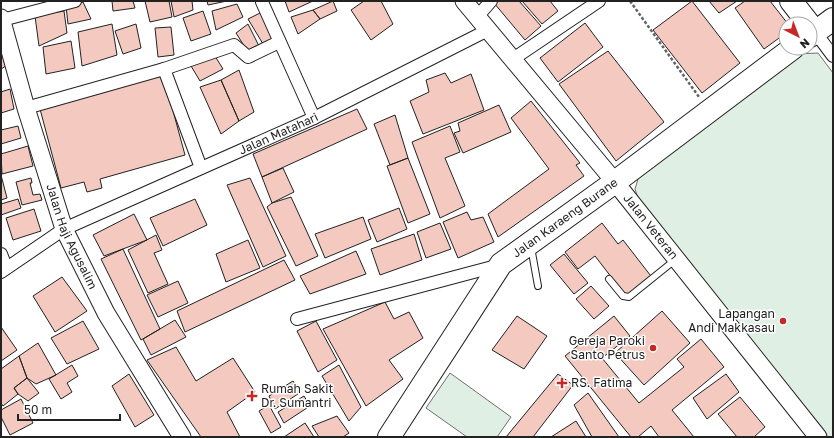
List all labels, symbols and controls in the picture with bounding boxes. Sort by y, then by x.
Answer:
north arrow [778,16,818,56]
text: N [798,36,812,51]
street label: Jalan Matahari [236,109,321,157]
street label: Jalan Karaeng Burane [509,174,621,261]
street label: Jalan Haji Agusalim [43,182,101,292]
street label: Jalan Veteran [621,191,682,262]
place label: Lapangan Andi Makkasau [688,306,775,335]
marker: Lapangan Andi Makkasau [778,316,788,326]
place label: Gereja Paroki Santo Petrus [569,333,645,362]
marker: Gereja Paroki Santo Petrus [648,343,658,353]
place label: RS. Fatima [571,375,632,390]
marker: RS. Fatima [556,377,568,389]
place label: Rumah Sakit Dr. Sumantri [261,381,333,410]
marker: Rumah Sakit Dr. Sumantri [246,390,258,402]
scale bar [18,396,120,422]
text: 50 m [24,402,52,417]

